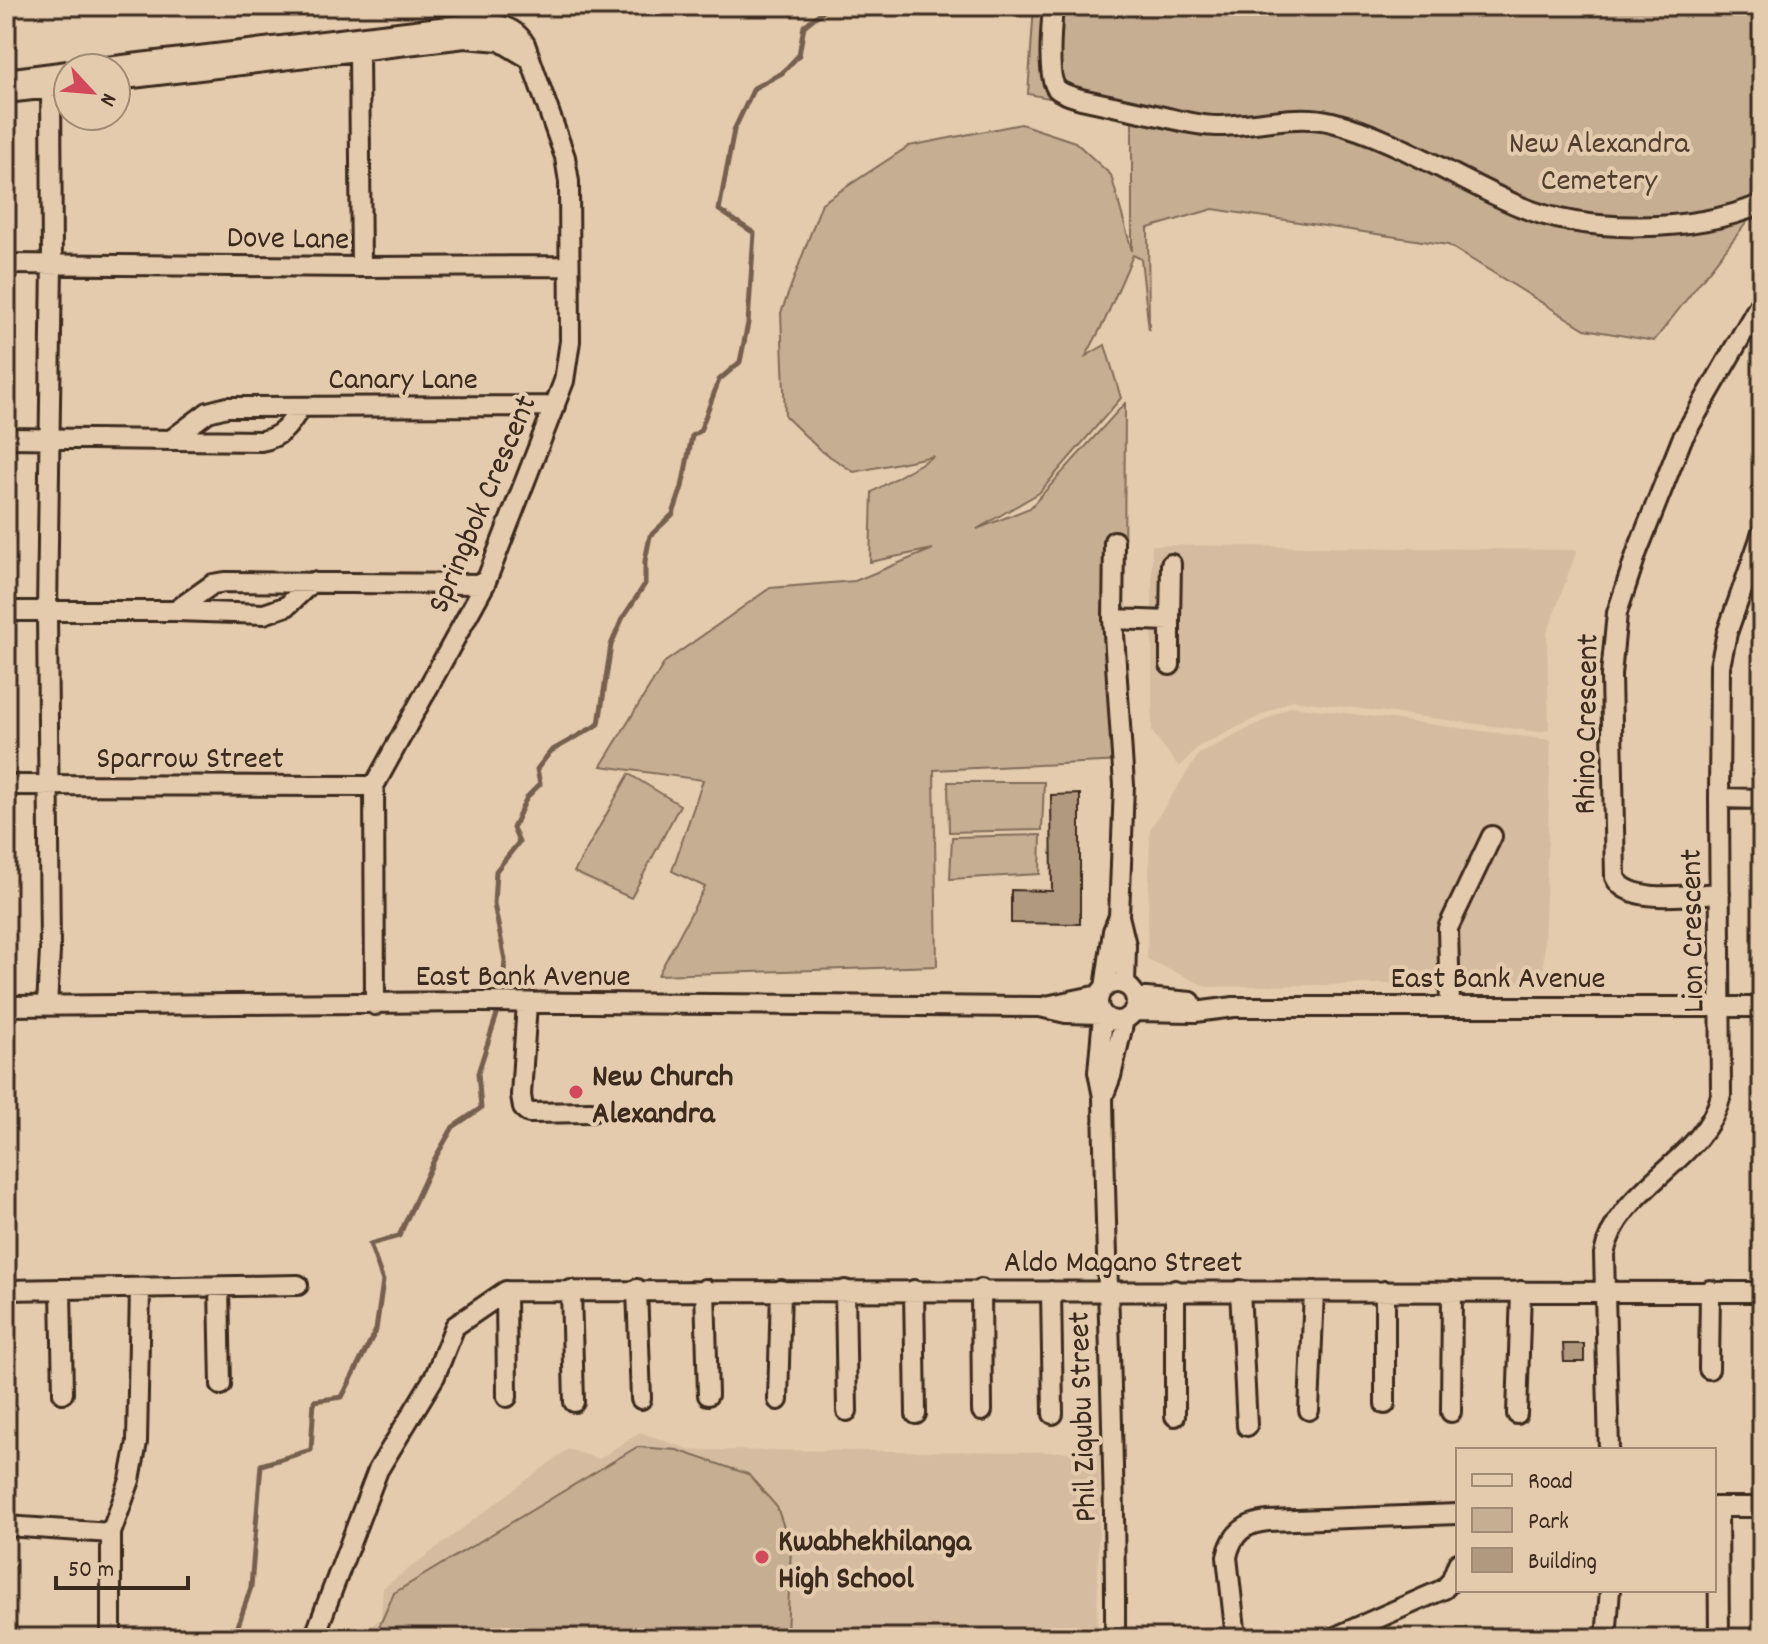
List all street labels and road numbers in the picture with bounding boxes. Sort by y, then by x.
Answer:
street label: Dove Lane [226,217,350,265]
street label: Canary Lane [328,359,478,405]
street label: Springbok Crescent [418,389,551,621]
street label: Rhino Crescent [1564,633,1614,815]
street label: Sparrow Street [96,738,284,784]
street label: Lion Crescent [1671,848,1719,1013]
street label: East Bank Avenue [415,956,631,1002]
street label: East Bank Avenue [1390,958,1606,1004]
street label: Aldo Magano Street [1004,1242,1242,1288]
street label: Phil Ziqubu Street [1058,1311,1112,1523]

